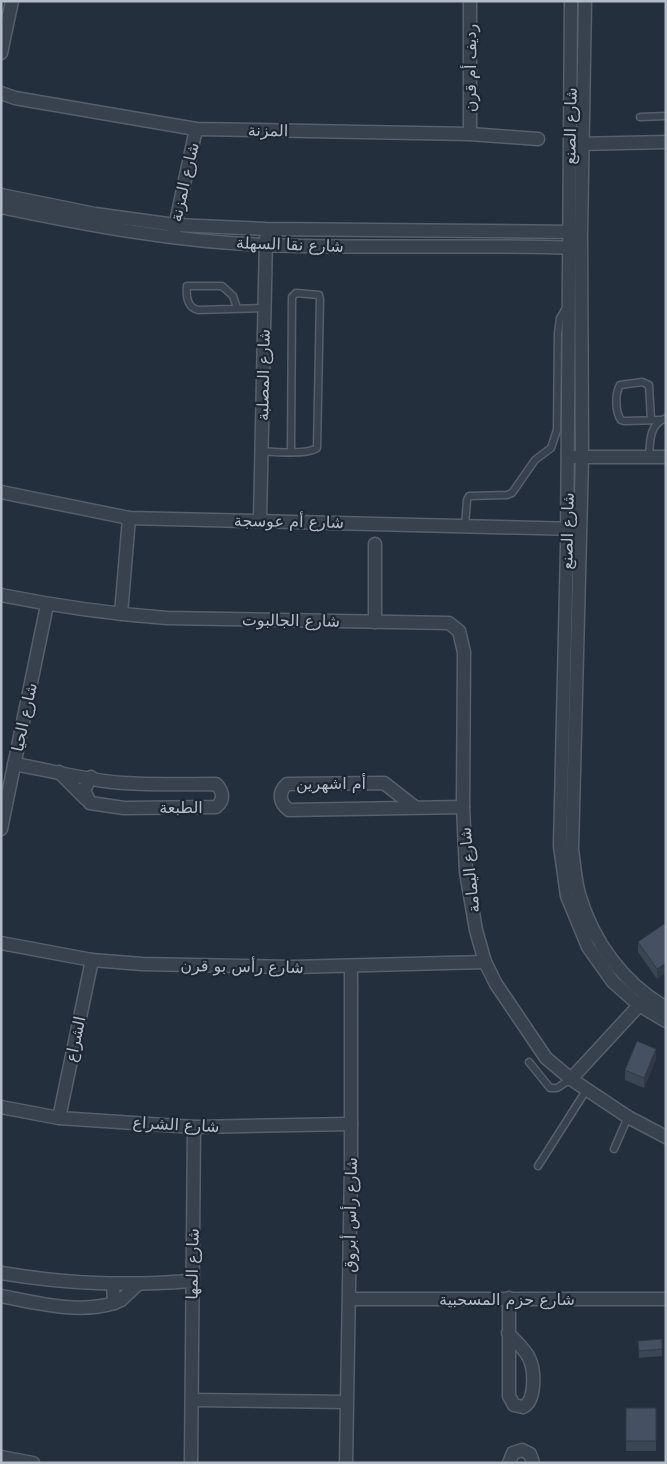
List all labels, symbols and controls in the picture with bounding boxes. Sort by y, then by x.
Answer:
street label: رديف أم قرن [460,24,481,112]
street label: شارع الصنع [560,87,582,165]
street label: المزنة [248,121,288,141]
street label: شارع المزنة [166,140,204,224]
street label: شارع نقا السهلة [236,233,344,257]
street label: شارع المصلبة [253,329,275,421]
street label: شارع الصنع [557,492,579,570]
street label: شارع أم عوسجة [234,510,344,533]
street label: شارع الجالبوت [242,610,340,632]
street label: شارع الحيا [8,681,42,754]
street label: أم اشهرين [296,773,366,794]
street label: الطبعة [159,798,203,817]
street label: شارع اليمامة [456,826,484,914]
street label: شارع رأس بو قرن [180,955,304,978]
street label: الشراع [61,1014,91,1064]
street label: شارع الشراع [132,1113,220,1137]
street label: شارع رأس أبروق [339,1157,362,1273]
street label: شارع المها [182,1228,204,1300]
street label: شارع حزم المسحبية [439,1290,575,1310]

